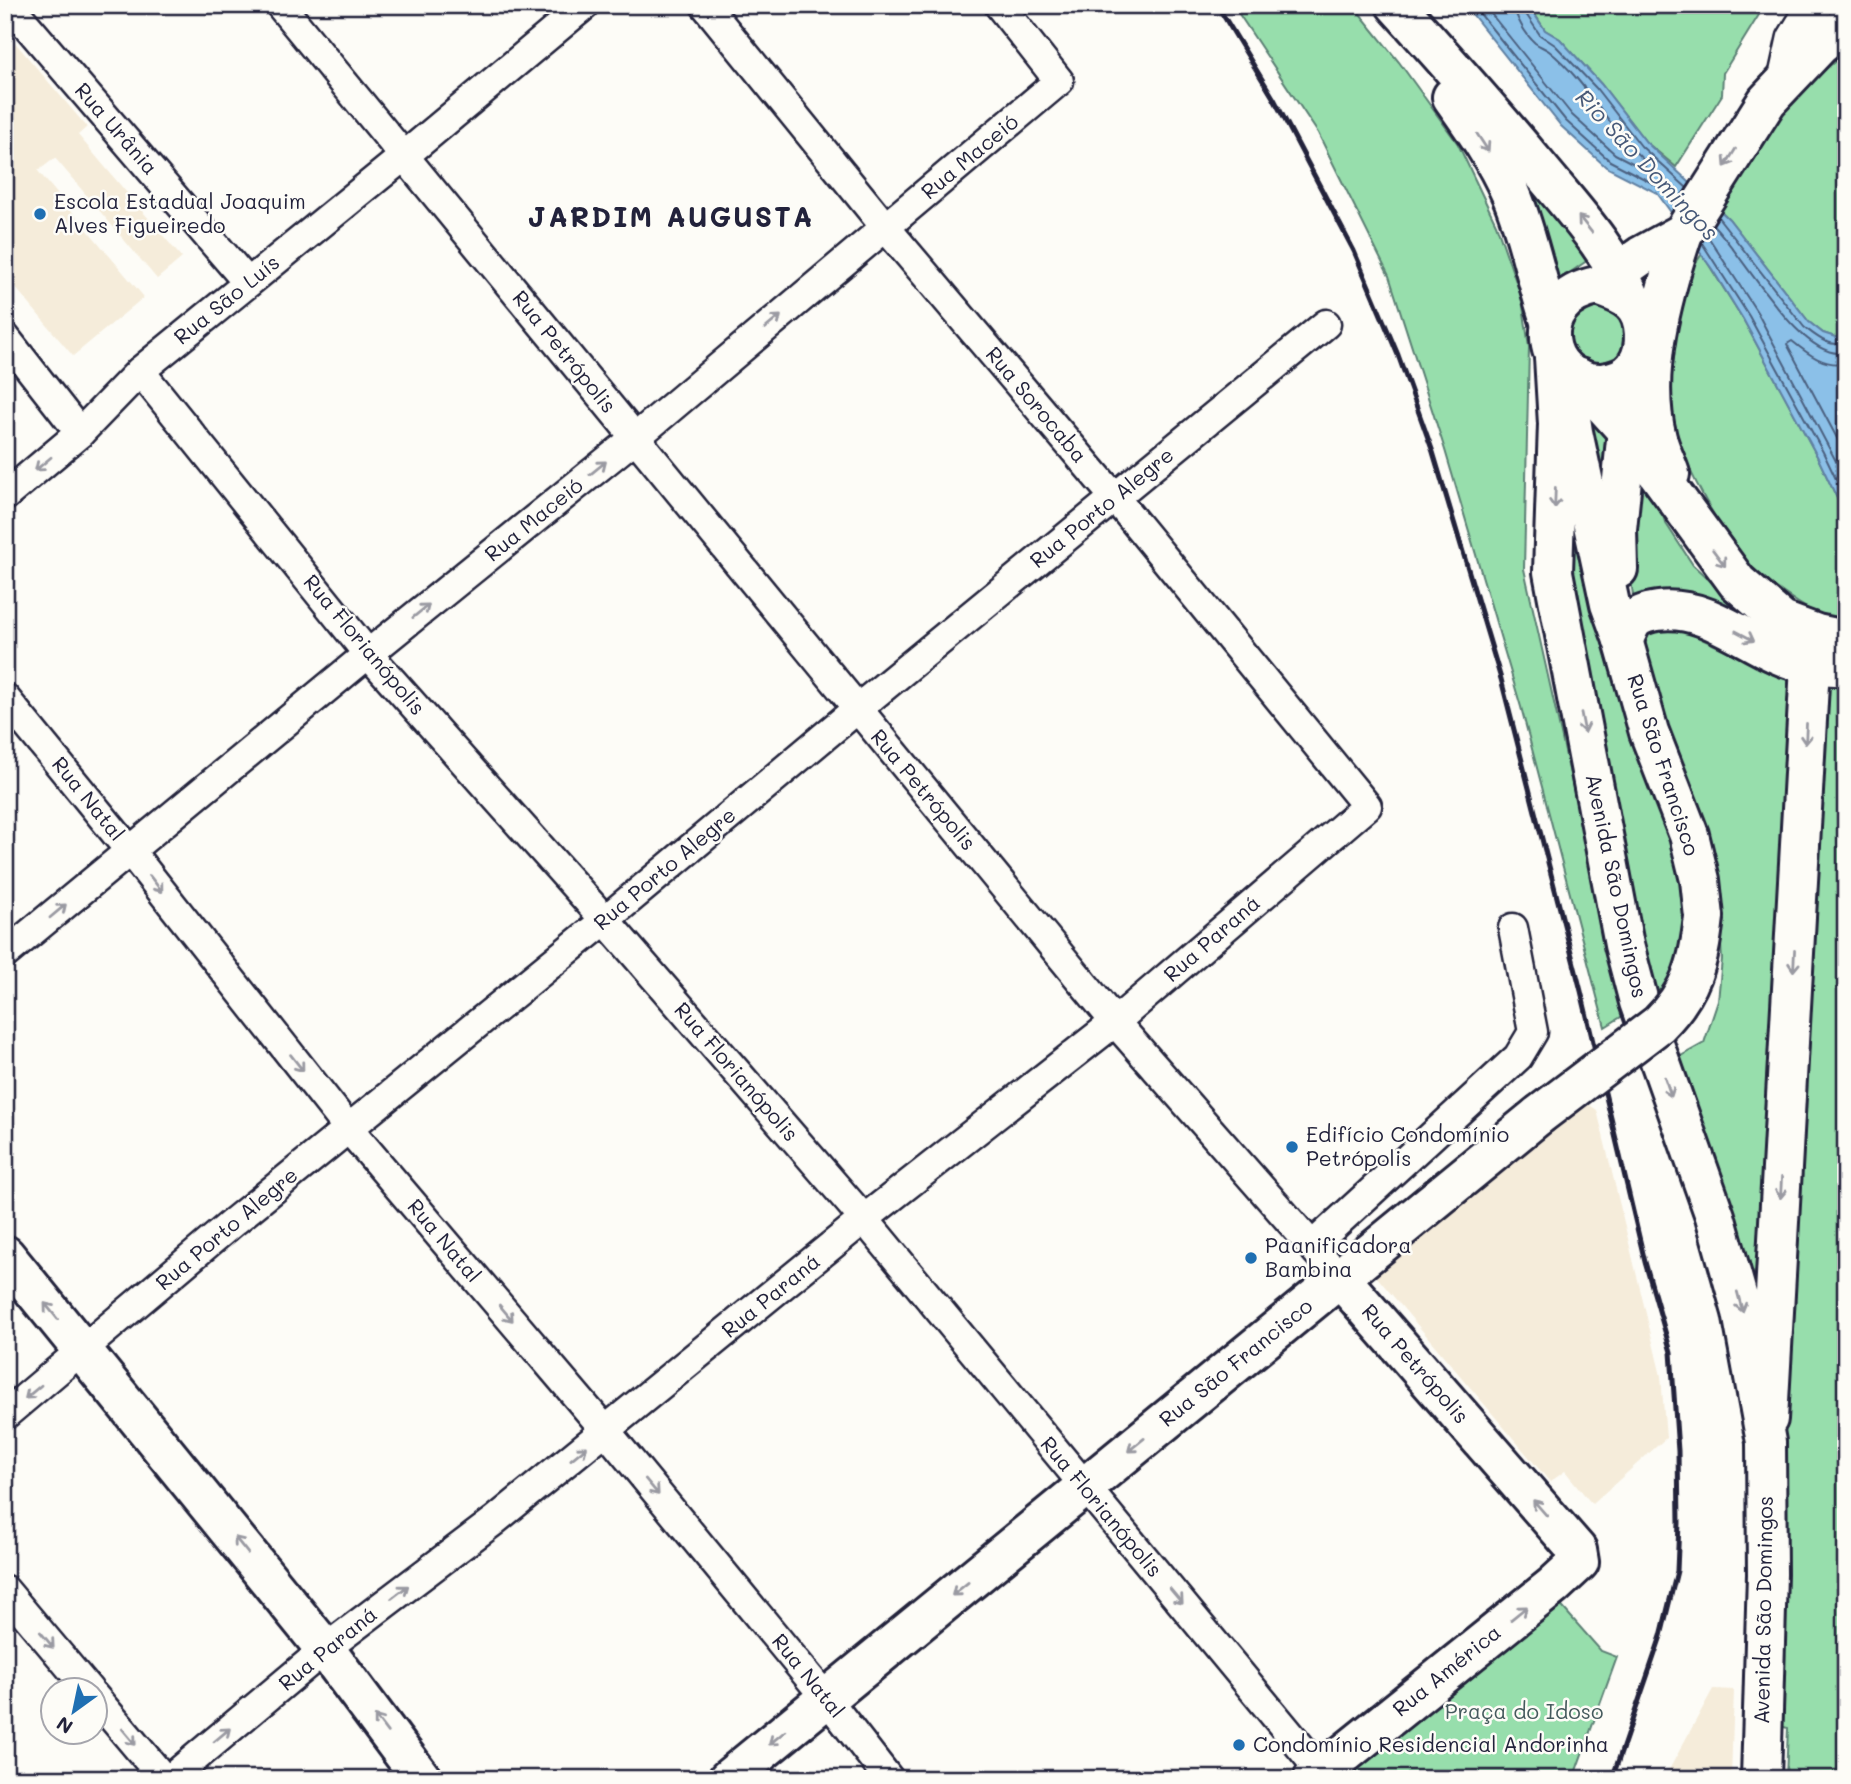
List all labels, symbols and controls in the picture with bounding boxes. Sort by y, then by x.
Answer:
street label: Rua Urânia [70,76,165,180]
water label: Rio São Domingos [1570,82,1726,247]
street label: Rua Maceió [915,107,1023,204]
one-way arrow [1476,133,1491,152]
one-way arrow [1723,148,1737,168]
place label: Escola Estadual Joaquim Alves Figueiredo [54,187,306,238]
district label: JARDIM AUGUSTA [528,198,814,234]
marker: Escola Estadual Joaquim Alves Figueiredo [32,206,48,222]
one-way arrow [1578,216,1593,234]
street label: Rua São Luís [168,248,284,350]
street label: Rua Petrópolis [507,284,623,418]
one-way arrow [764,314,782,330]
street label: Rua Sorocaba [981,340,1094,468]
street label: Rua Porto Alegre [1024,440,1179,573]
one-way arrow [34,456,52,472]
one-way arrow [589,460,607,476]
street label: Rua Maceió [478,471,588,567]
one-way arrow [1549,486,1562,509]
one-way arrow [1711,549,1726,568]
street label: Rua Florianópolis [298,568,432,720]
one-way arrow [412,603,430,619]
one-way arrow [1735,629,1755,643]
street label: Rua São Francisco [1622,670,1707,859]
one-way arrow [1577,711,1590,734]
one-way arrow [1799,722,1812,745]
street label: Rua Petrópolis [866,723,983,855]
street label: Rua Natal [47,750,131,846]
street label: Avenida São Domingos [1581,771,1654,1000]
street label: Rua Porto Alegre [587,800,741,935]
one-way arrow [149,874,164,893]
street label: Rua Paraná [1157,889,1265,987]
one-way arrow [48,903,66,919]
one-way arrow [1787,949,1800,972]
street label: Rua Florianópolis [669,996,805,1146]
one-way arrow [290,1053,305,1071]
one-way arrow [1663,1075,1675,1097]
place label: Edifício Condomínio Petrópolis [1306,1120,1509,1171]
marker: Edifício Condomínio Petrópolis [1284,1139,1300,1155]
street label: Rua Porto Alegre [149,1160,303,1295]
one-way arrow [1775,1177,1788,1200]
street label: Rua Natal [402,1193,488,1287]
place label: Paanificadora Bambina [1265,1231,1411,1282]
street label: Rua Paraná [715,1247,825,1343]
marker: Paanificadora Bambina [1243,1250,1259,1266]
one-way arrow [1734,1291,1747,1313]
street label: Rua São Francisco [1153,1292,1317,1432]
street label: Rua Petrópolis [1357,1298,1476,1429]
one-way arrow [44,1303,59,1321]
one-way arrow [498,1303,514,1321]
one-way arrow [25,1384,43,1400]
street label: Rua Florianópolis [1035,1430,1169,1582]
one-way arrow [1128,1438,1146,1453]
one-way arrow [570,1445,588,1460]
one-way arrow [644,1477,660,1495]
street label: Avenida São Domingos [1747,1496,1778,1724]
one-way arrow [1532,1499,1548,1517]
one-way arrow [233,1537,249,1555]
one-way arrow [951,1581,969,1597]
one-way arrow [390,1585,408,1600]
one-way arrow [1168,1587,1183,1605]
street label: Rua Paraná [272,1600,382,1696]
one-way arrow [1509,1606,1528,1621]
street label: Rua América [1386,1618,1506,1722]
street label: Rua Natal [767,1627,851,1723]
one-way arrow [39,1631,55,1649]
north arrow [38,1676,108,1746]
park label: Praça do Idoso [1445,1697,1603,1724]
text: N [52,1711,77,1740]
one-way arrow [374,1715,389,1734]
one-way arrow [213,1727,231,1743]
one-way arrow [121,1728,137,1746]
one-way arrow [769,1730,787,1746]
place label: Condomínio Residencial Andorinha [1253,1730,1609,1757]
marker: Condomínio Residencial Andorinha [1231,1737,1247,1753]

